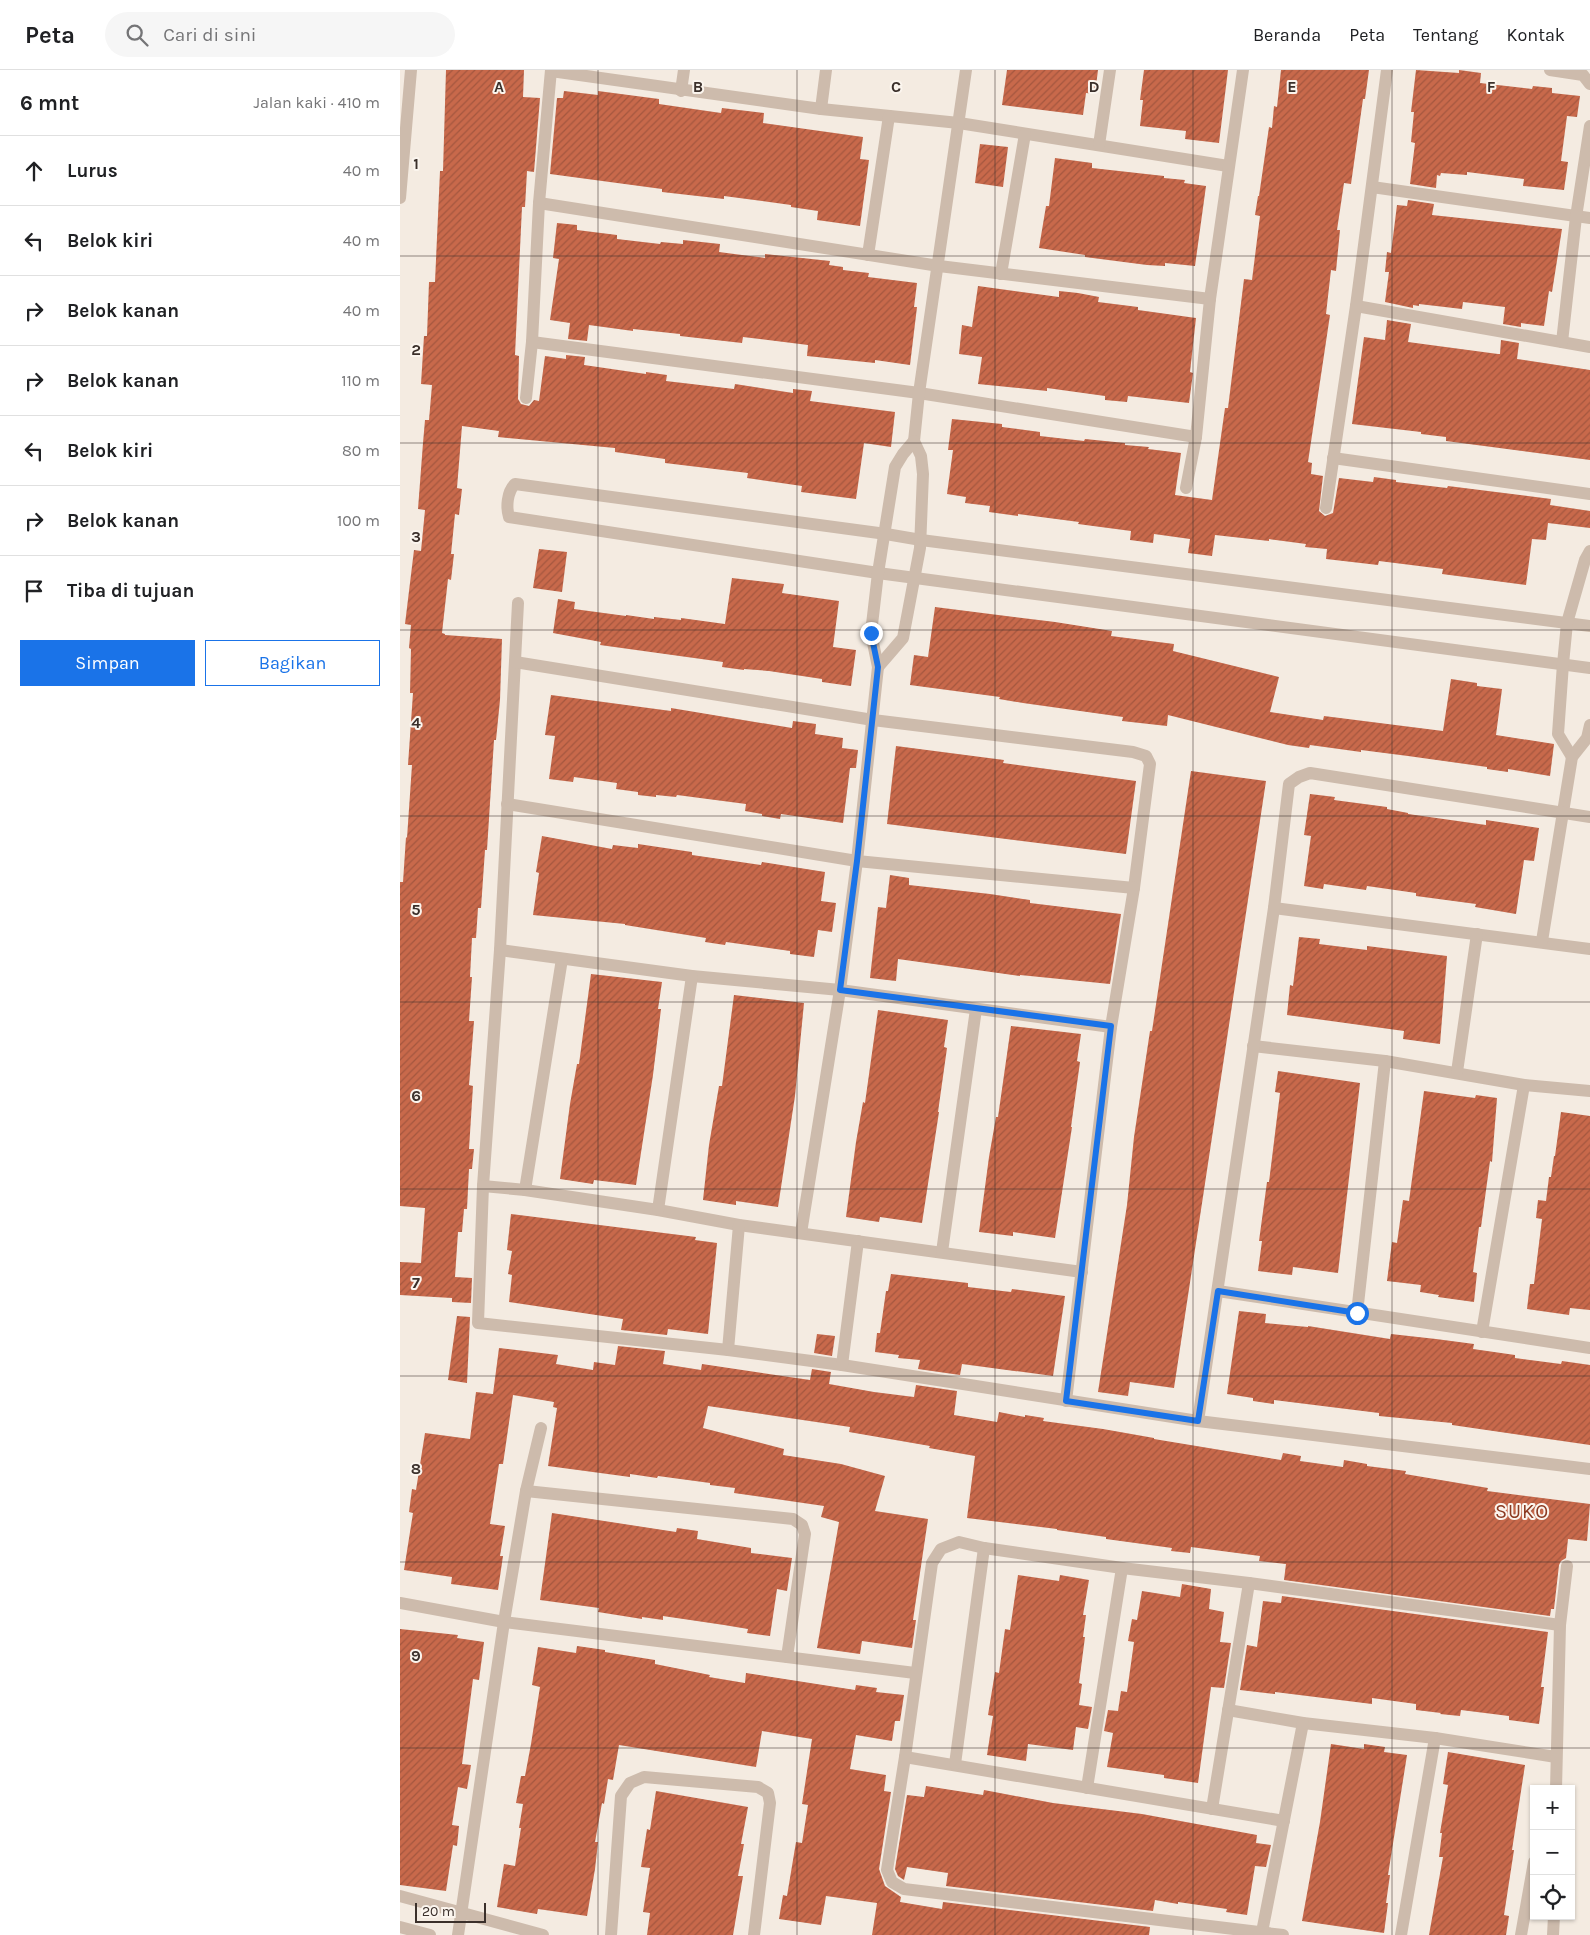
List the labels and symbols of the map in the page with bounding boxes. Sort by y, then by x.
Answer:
text: A [494,77,504,96]
text: B [693,77,703,96]
text: C [891,77,901,96]
text: D [1089,77,1100,96]
text: E [1287,77,1297,96]
text: F [1487,77,1496,96]
text: 1 [413,154,419,173]
text: 2 [411,340,421,359]
text: 3 [411,527,421,546]
route end [860,622,883,645]
text: 4 [411,713,421,732]
text: 5 [411,900,421,919]
text: 6 [411,1086,421,1105]
text: 7 [412,1273,420,1292]
route start [1346,1302,1369,1325]
text: 8 [411,1459,421,1478]
district label: SUKO [1495,1500,1549,1523]
text: 9 [411,1646,421,1665]
scale bar [415,1900,486,1923]

